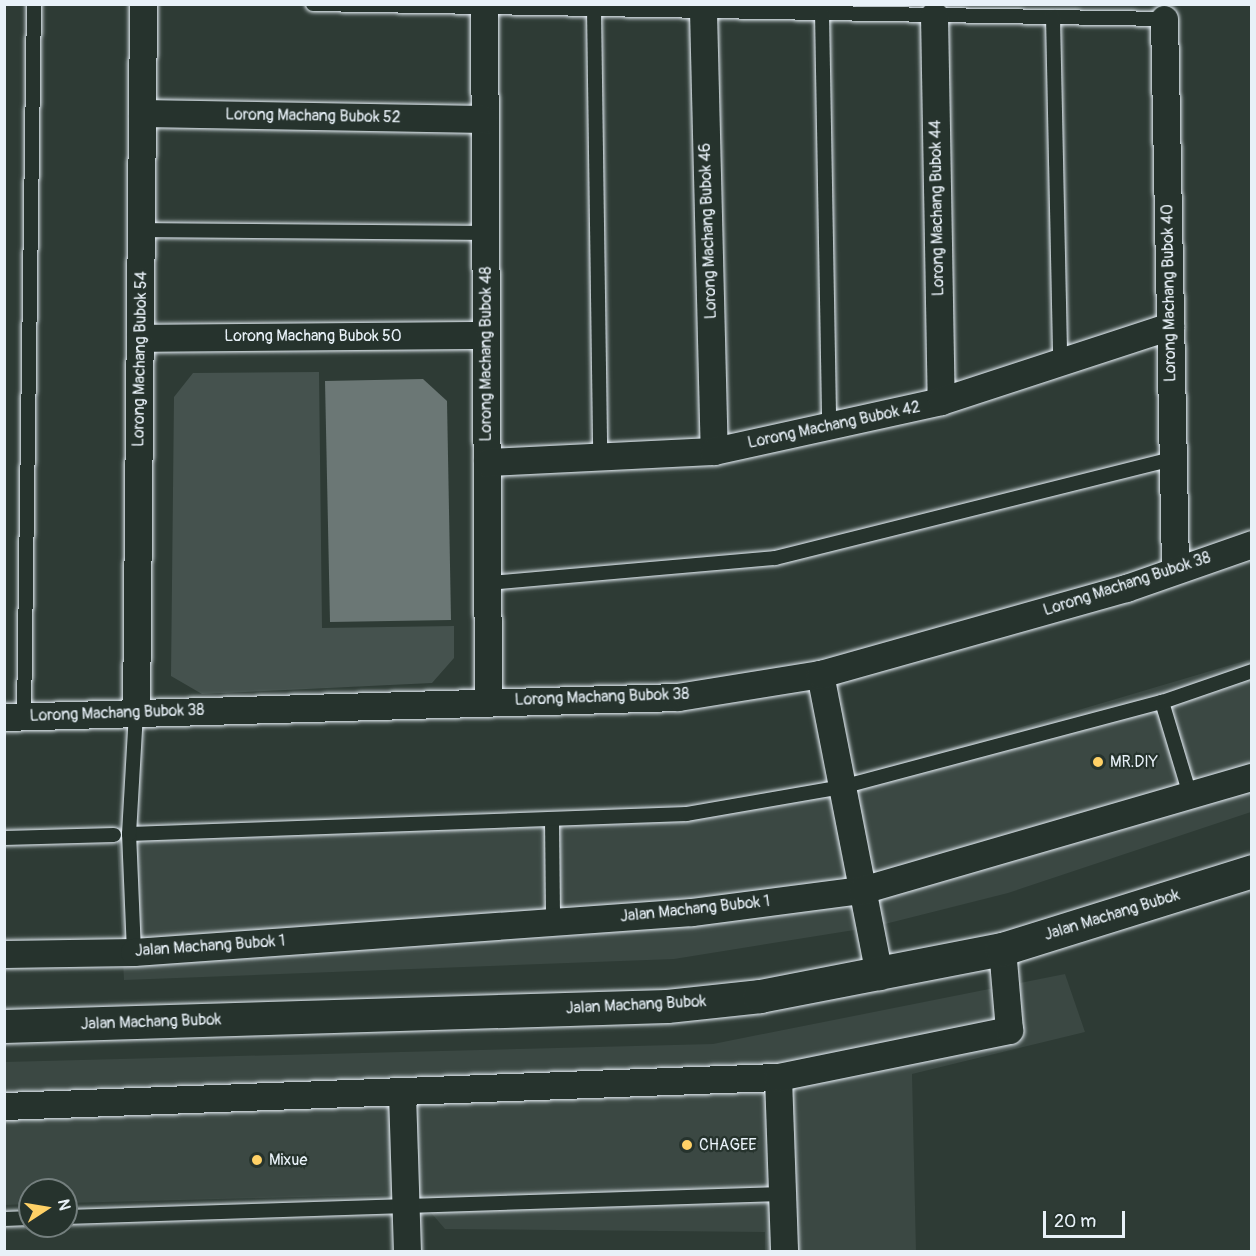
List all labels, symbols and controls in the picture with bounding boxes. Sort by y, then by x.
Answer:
street label: Lorong Machang Bubok 52 [225,105,401,127]
street label: Lorong Machang Bubok 44 [926,120,948,296]
street label: Lorong Machang Bubok 46 [695,143,721,319]
street label: Lorong Machang Bubok 40 [1158,204,1180,382]
street label: Lorong Machang Bubok 48 [476,266,496,442]
street label: Lorong Machang Bubok 54 [129,271,151,447]
street label: Lorong Machang Bubok 50 [224,326,402,346]
street label: Lorong Machang Bubok 42 [746,397,922,453]
street label: Lorong Machang Bubok 38 [1041,548,1213,620]
street label: Lorong Machang Bubok 38 [514,684,690,710]
street label: Lorong Machang Bubok 38 [29,700,205,726]
place label: MR.DIY [1110,752,1158,772]
marker: MR.DIY [1091,755,1105,769]
street label: Jalan Machang Bubok [1042,885,1182,945]
street label: Jalan Machang Bubok 1 [619,892,771,926]
street label: Jalan Machang Bubok 1 [134,931,286,961]
street label: Jalan Machang Bubok [565,992,707,1018]
street label: Jalan Machang Bubok [80,1010,222,1034]
place label: CHAGEE [699,1135,757,1155]
marker: CHAGEE [680,1138,694,1152]
place label: Mixue [269,1150,307,1170]
marker: Mixue [250,1153,264,1167]
north arrow [18,1178,78,1238]
text: N [53,1197,75,1212]
scale bar [1046,1199,1128,1237]
text: 20 m [1054,1210,1096,1233]

